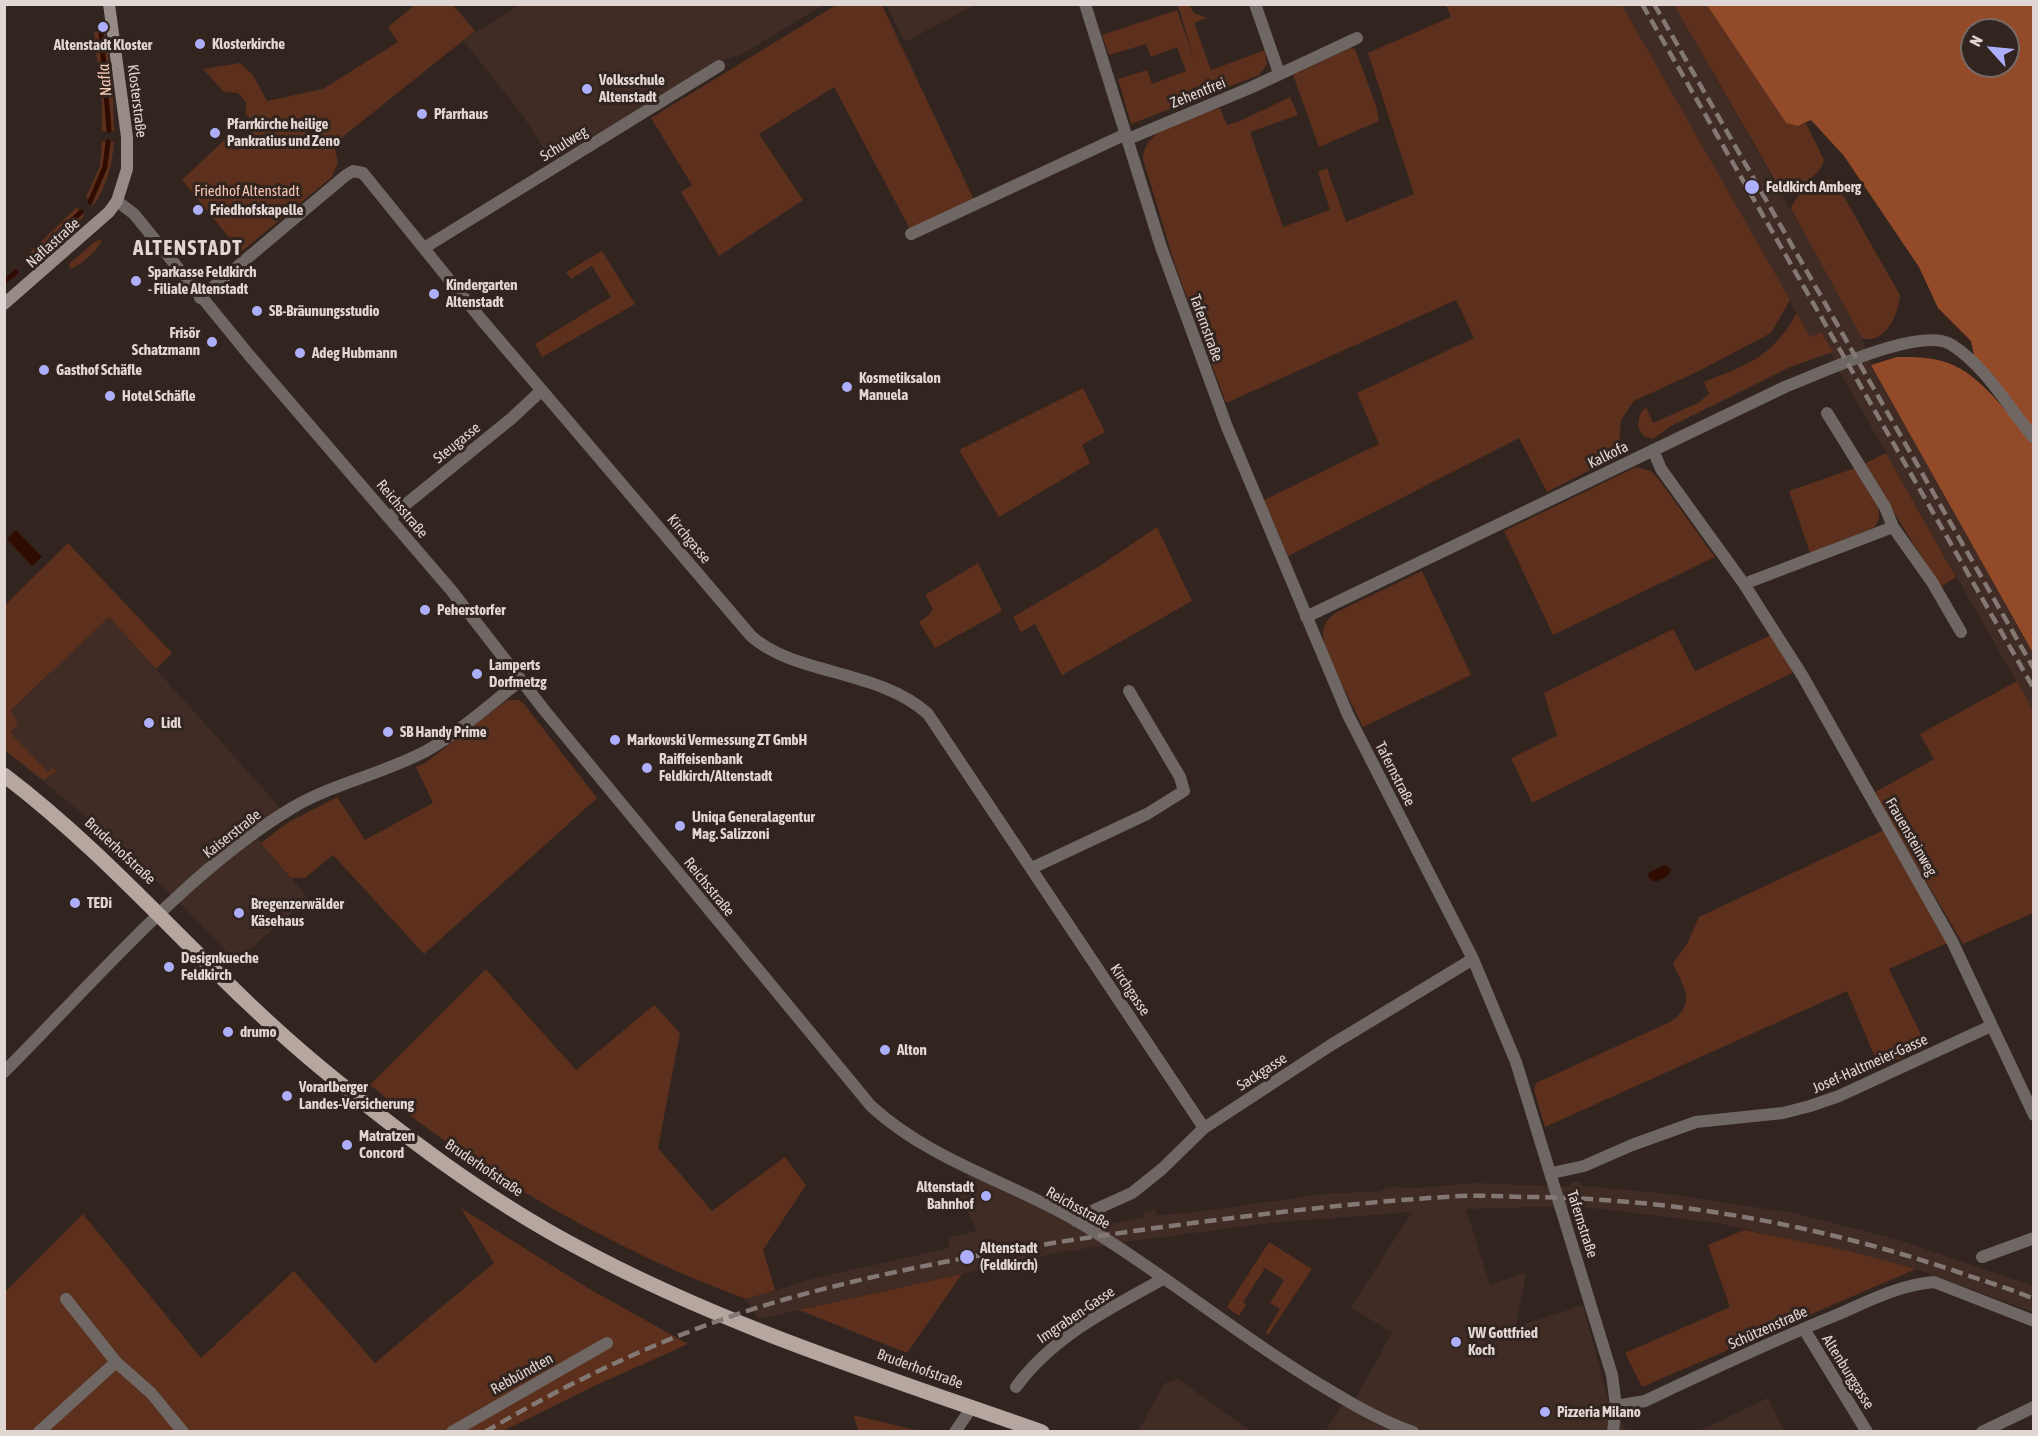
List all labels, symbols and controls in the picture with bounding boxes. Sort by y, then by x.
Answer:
north arrow [1960,18,2020,78]
marker: Altenstadt Kloster [96,20,110,34]
text: N [1966,32,1986,49]
place label: Klosterkirche [212,35,285,53]
place label: Altenstadt Kloster [54,36,152,54]
marker: Klosterkirche [193,37,207,51]
water label: Nafla [94,63,116,97]
street label: Klosterstraße [124,63,150,139]
place label: Volksschule Altenstadt [599,71,665,106]
street label: Zehentfrei [1168,74,1228,112]
marker: Volksschule Altenstadt [580,82,594,96]
place label: Pfarrhaus [434,105,488,123]
marker: Pfarrhaus [415,107,429,121]
place label: Pfarrkirche heilige Pankratius und Zeno [227,115,340,150]
street label: Schulweg [537,123,591,165]
marker: Pfarrkirche heilige Pankratius und Zeno [208,126,222,140]
marker: Feldkirch Amberg [1743,178,1761,196]
place label: Feldkirch Amberg [1766,178,1861,196]
park label: Friedhof Altenstadt [194,182,300,200]
place label: Friedhofskapelle [210,201,303,219]
marker: Friedhofskapelle [191,203,205,217]
street label: Naflastraße [23,214,83,272]
district label: ALTENSTADT [133,235,243,261]
place label: Sparkasse Feldkirch - Filiale Altenstadt [148,263,257,298]
marker: Sparkasse Feldkirch - Filiale Altenstadt [129,274,143,288]
place label: Kindergarten Altenstadt [446,276,518,311]
marker: Kindergarten Altenstadt [427,287,441,301]
street label: Tafernstraße [1186,292,1226,364]
place label: SB-Bräunungsstudio [269,302,380,320]
marker: SB-Bräunungsstudio [250,304,264,318]
place label: Frisör Schatzmann [132,324,200,359]
marker: Frisör Schatzmann [205,335,219,349]
place label: Adeg Hubmann [312,344,397,362]
marker: Adeg Hubmann [293,346,307,360]
place label: Gasthof Schäfle [56,361,142,379]
marker: Gasthof Schäfle [37,363,51,377]
place label: Kosmetiksalon Manuela [859,369,941,404]
marker: Kosmetiksalon Manuela [840,380,854,394]
place label: Hotel Schäfle [122,387,196,405]
marker: Hotel Schäfle [103,389,117,403]
street label: Steugasse [430,419,484,467]
street label: Kalkofa [1585,438,1631,472]
street label: Reichsstraße [372,476,432,542]
street label: Kirchgasse [663,511,715,567]
place label: Peherstorfer [437,601,506,619]
marker: Peherstorfer [418,603,432,617]
place label: Lamperts Dorfmetzg [489,656,547,691]
marker: Lamperts Dorfmetzg [470,667,484,681]
place label: Lidl [161,714,181,732]
marker: Lidl [142,716,156,730]
place label: SB Handy Prime [400,723,487,741]
marker: SB Handy Prime [381,725,395,739]
place label: Markowski Vermessung ZT GmbH [627,731,807,749]
marker: Markowski Vermessung ZT GmbH [608,733,622,747]
street label: Tafernstraße [1371,739,1419,809]
place label: Raiffeisenbank Feldkirch/Altenstadt [659,750,772,785]
marker: Raiffeisenbank Feldkirch/Altenstadt [640,761,654,775]
street label: Frauensteinweg [1881,795,1941,879]
street label: Kaiserstraße [199,806,265,862]
place label: Uniqa Generalagentur Mag. Salizzoni [692,808,815,843]
street label: Bruderhofstraße [81,814,159,888]
marker: Uniqa Generalagentur Mag. Salizzoni [673,819,687,833]
street label: Reichsstraße [680,854,738,920]
place label: TEDi [87,894,112,912]
place label: Bregenzerwälder Käsehaus [251,895,344,930]
marker: TEDi [68,896,82,910]
marker: Bregenzerwälder Käsehaus [232,906,246,920]
place label: Designkueche Feldkirch [181,949,259,984]
marker: Designkueche Feldkirch [162,960,176,974]
street label: Kirchgasse [1106,961,1154,1019]
place label: drumo [240,1023,277,1041]
marker: drumo [221,1025,235,1039]
street label: Josef-Haltmeier-Gasse [1810,1031,1930,1097]
place label: Alton [897,1041,927,1059]
marker: Alton [878,1043,892,1057]
street label: Sackgasse [1234,1049,1290,1095]
place label: Vorarlberger Landes-Versicherung [299,1078,414,1113]
marker: Vorarlberger Landes-Versicherung [280,1089,294,1103]
place label: Matratzen Concord [359,1127,415,1162]
street label: Bruderhofstraße [442,1135,526,1201]
marker: Matratzen Concord [340,1138,354,1152]
place label: Altenstadt Bahnhof [916,1178,974,1213]
street label: Reichsstraße [1043,1183,1113,1233]
street label: Tafernstraße [1563,1188,1601,1260]
marker: Altenstadt Bahnhof [979,1189,993,1203]
place label: Altenstadt (Feldkirch) [980,1239,1038,1274]
marker: Altenstadt (Feldkirch) [958,1248,976,1266]
street label: Imgraben-Gasse [1034,1283,1118,1347]
street label: Schützenstraße [1726,1303,1810,1353]
place label: VW Gottfried Koch [1468,1324,1538,1359]
street label: Altenburggasse [1818,1331,1878,1413]
marker: VW Gottfried Koch [1449,1335,1463,1349]
street label: Bruderhofstraße [875,1345,965,1393]
street label: Rebbündten [488,1350,556,1398]
place label: Pizzeria Milano [1557,1403,1641,1421]
marker: Pizzeria Milano [1538,1405,1552,1419]

